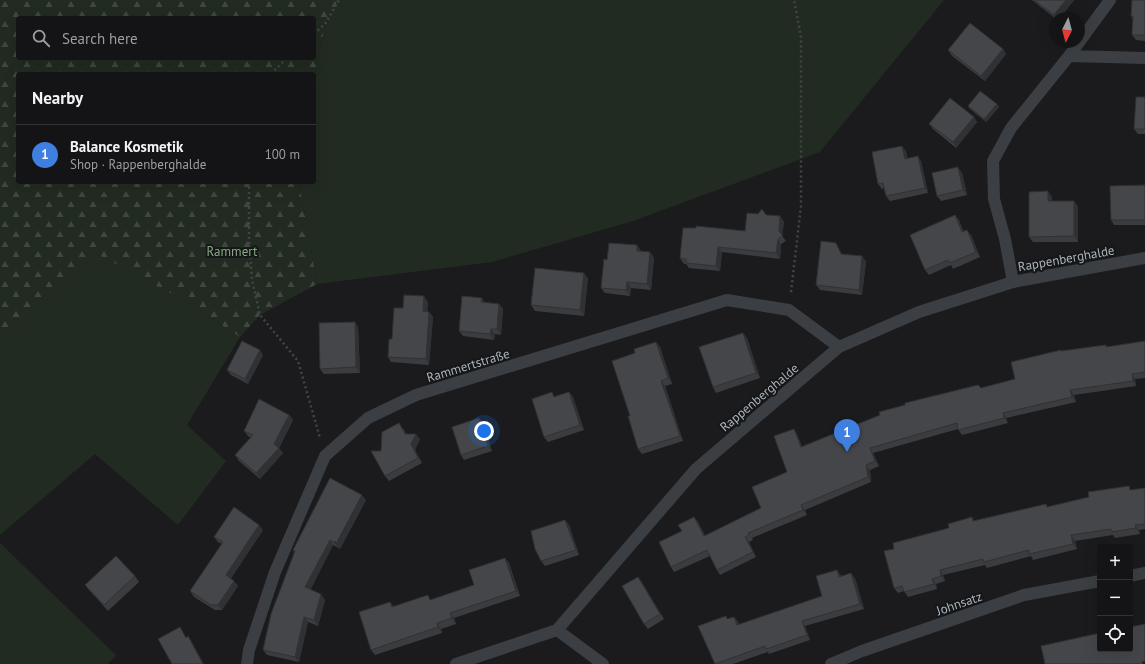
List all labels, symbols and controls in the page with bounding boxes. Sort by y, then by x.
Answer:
north arrow [1049,12,1085,48]
search box [16,16,316,60]
icon: search [30,27,52,49]
text: Search here [62,29,138,48]
text: Nearby [32,87,83,109]
text: Balance Kosmetik [70,137,183,156]
text: 1 [41,146,49,163]
text: 100 m [265,146,300,163]
text: Shop · Rappenberghalde [70,156,206,173]
street label: Rappenberghalde [1016,242,1116,275]
park label: Rammert [207,243,258,260]
street label: Rammertstraße [425,345,512,386]
street label: Rappenberghalde [716,359,802,435]
pin: 1 [834,419,860,452]
your location [474,421,494,441]
map controls [1097,544,1133,652]
button: + [1097,544,1133,580]
button: − [1097,580,1133,616]
street label: Johnsatz [933,588,984,620]
button: locate [1097,616,1133,652]

